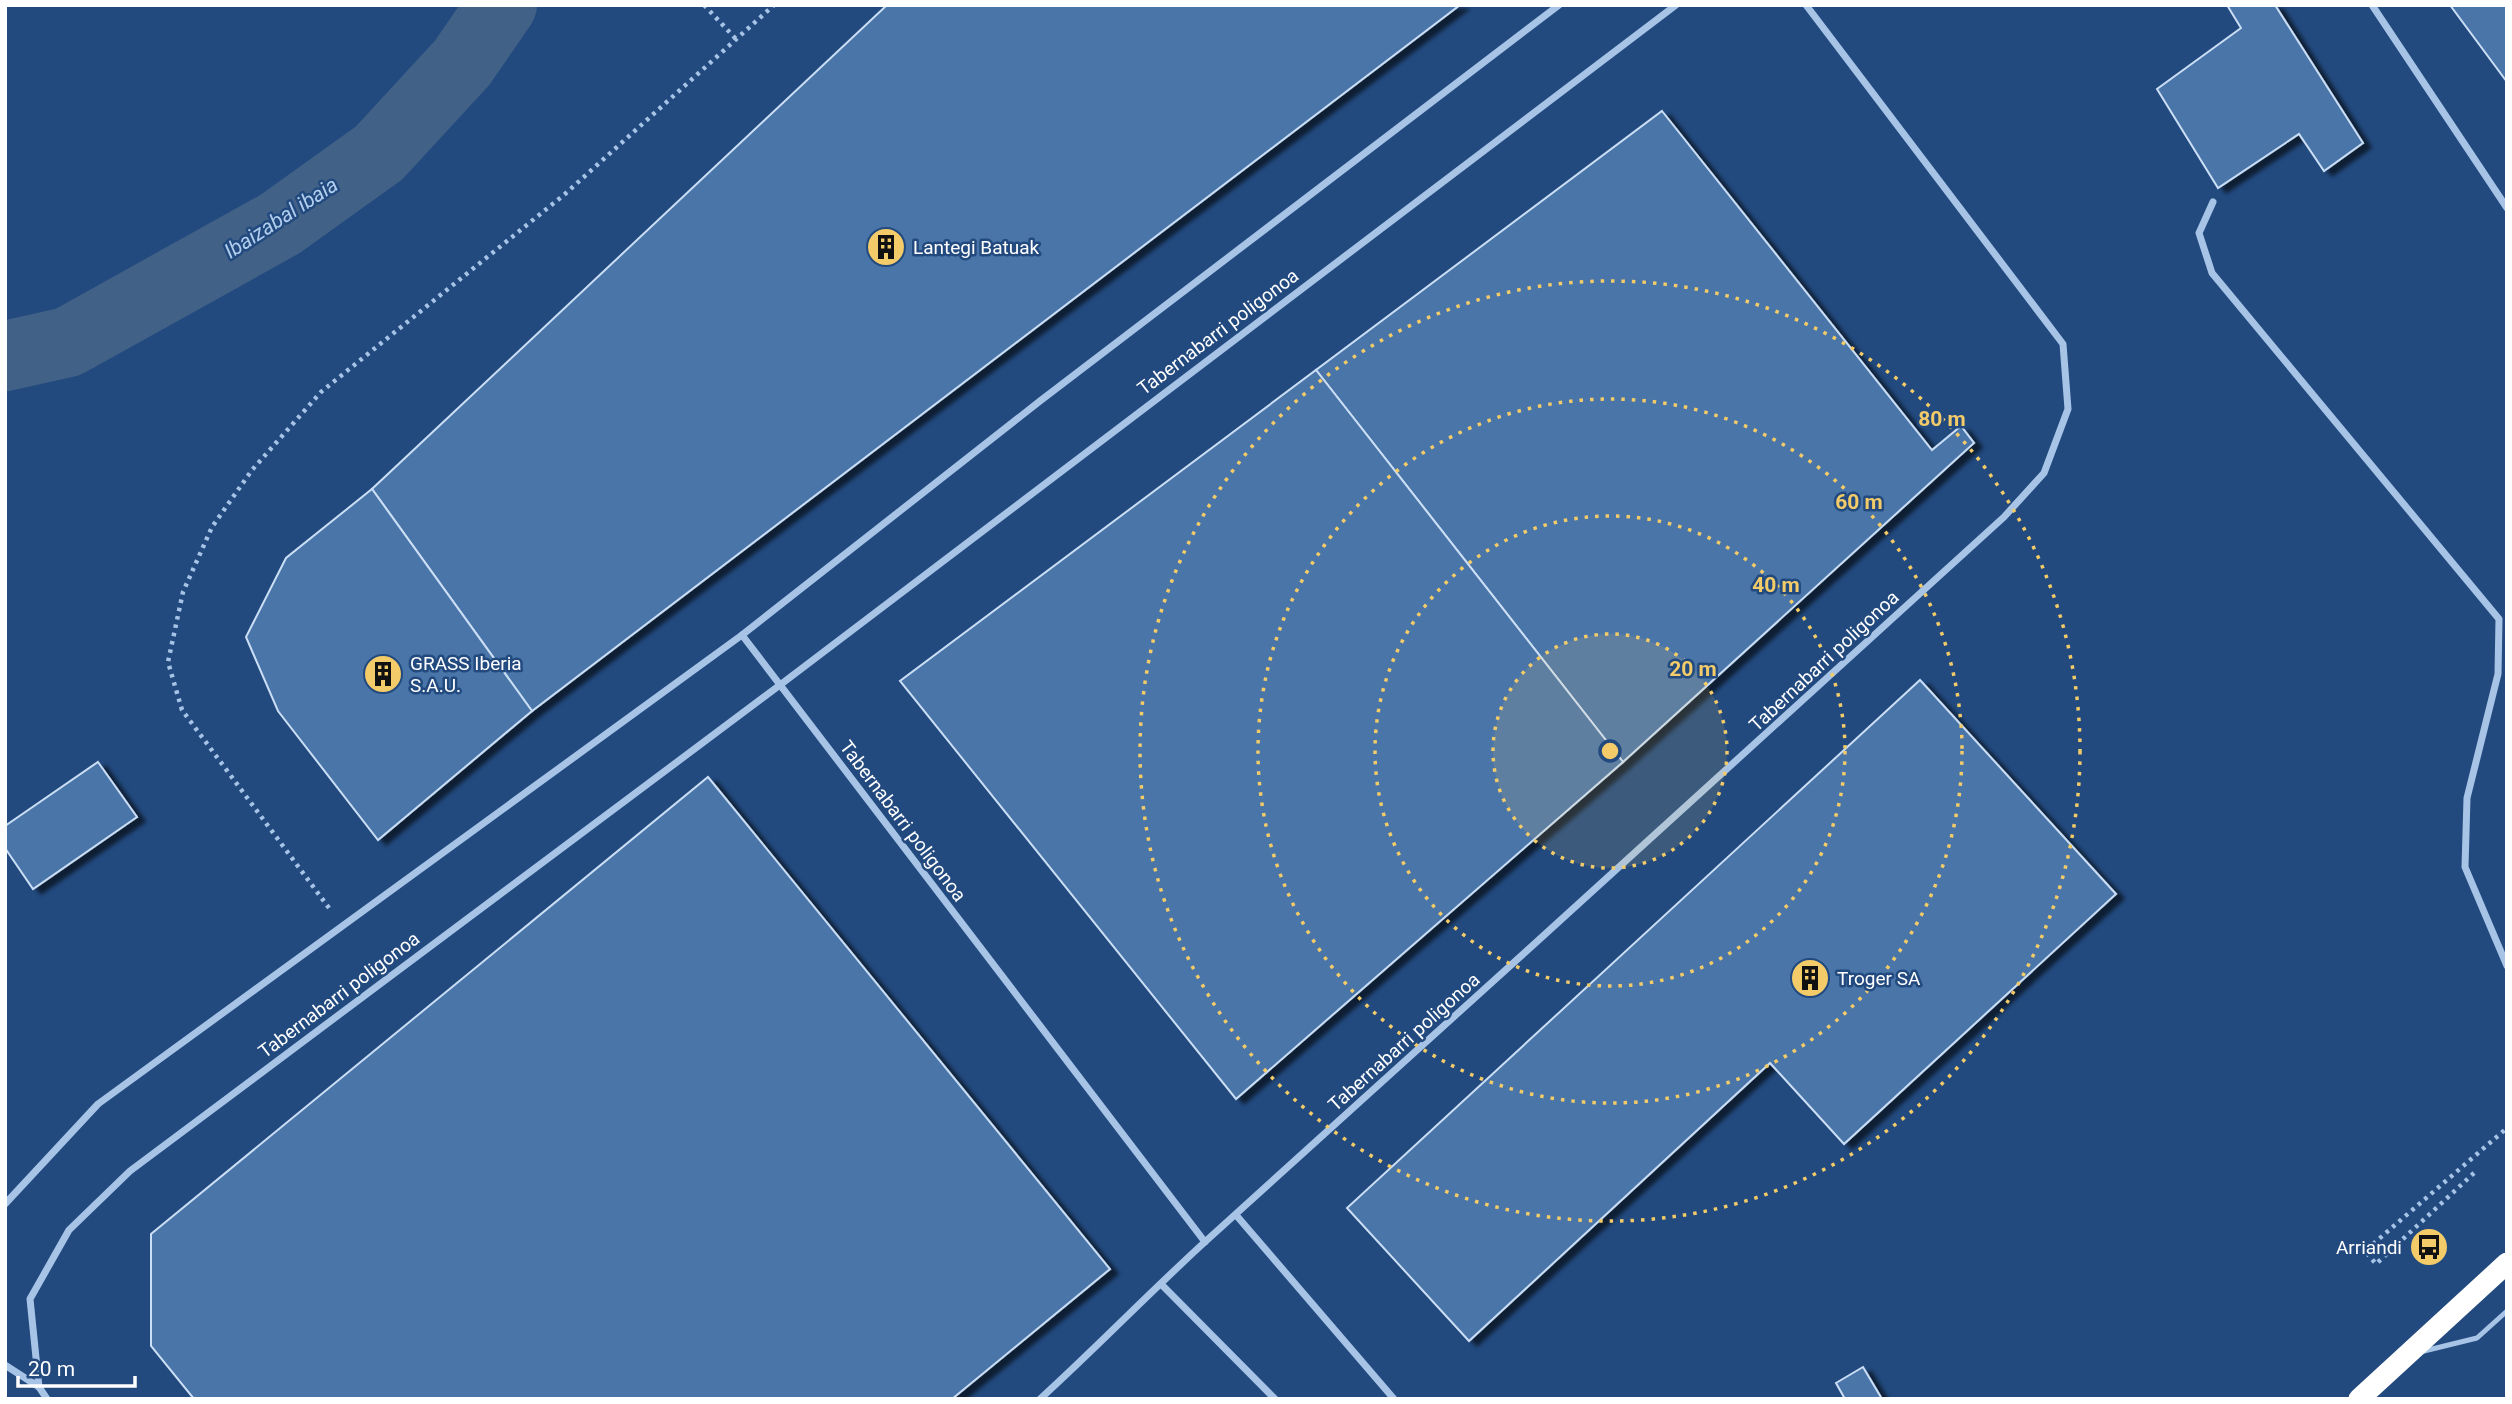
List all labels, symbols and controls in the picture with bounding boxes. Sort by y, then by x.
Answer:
water label: Ibaizabal ibaia [220,172,342,264]
building icon: Lantegi Batuak [865,226,907,268]
place label: Lantegi Batuak [913,236,1040,259]
street label: Tabernabarri poligonoa [1133,264,1303,400]
text: 80 m [1918,407,1966,431]
text: 60 m [1835,490,1883,514]
text: 40 m [1752,573,1800,597]
street label: Tabernabarri poligonoa [1745,586,1903,736]
place label: GRASS Iberia S.A.U. [410,652,522,697]
building icon: GRASS Iberia S.A.U. [362,653,404,695]
text: 20 m [1669,657,1717,681]
street label: Tabernabarri poligonoa [835,736,971,906]
centre of rings [1598,739,1622,763]
street label: Tabernabarri poligonoa [254,927,424,1063]
building icon: Troger SA [1789,957,1831,999]
place label: Troger SA [1837,967,1921,990]
street label: Tabernabarri poligonoa [1324,968,1484,1116]
bus stop icon: Arriandi [2408,1226,2450,1268]
place label: Arriandi [2336,1236,2402,1259]
scale bar [18,1344,135,1388]
text: 20 m [28,1357,75,1381]

